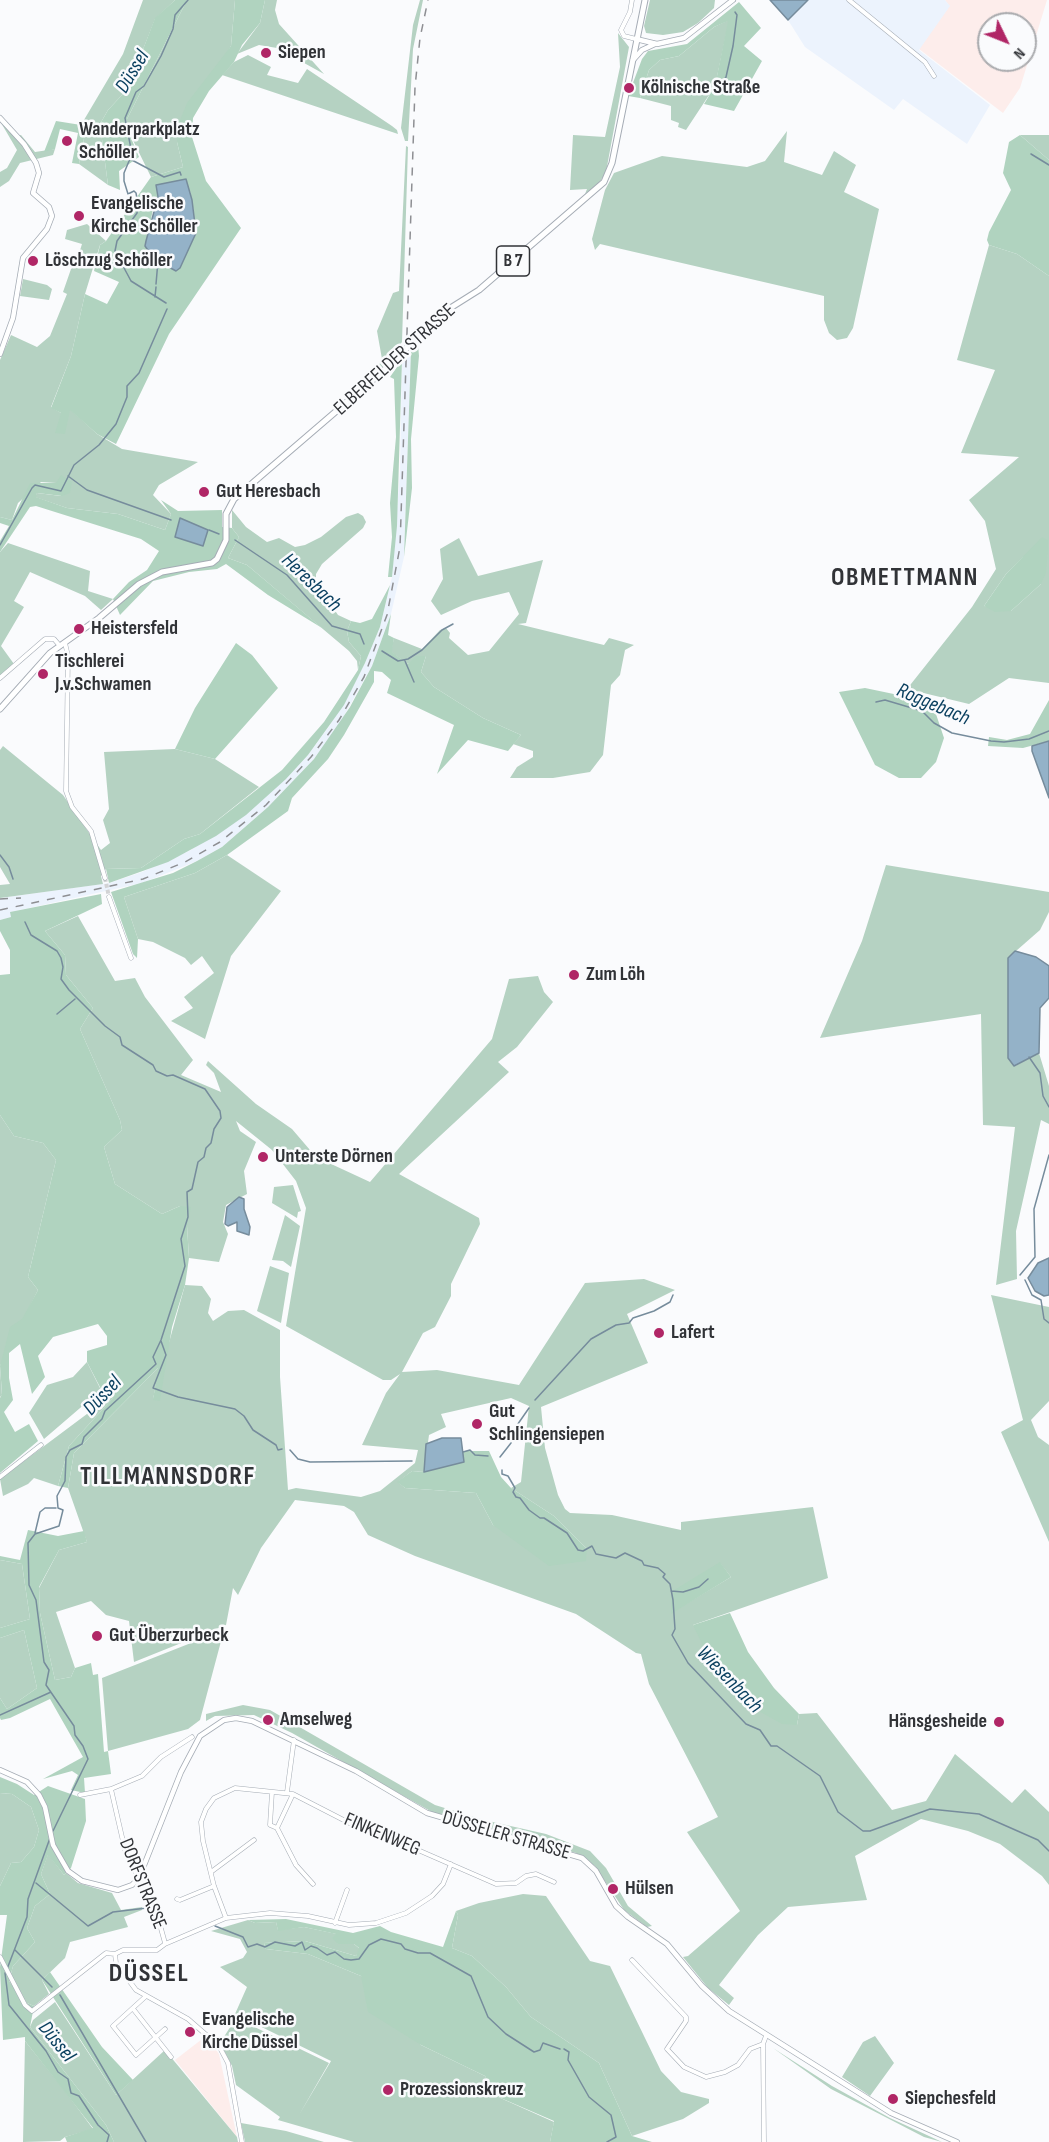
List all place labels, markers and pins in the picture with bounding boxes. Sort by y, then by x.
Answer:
place label: Siepen [278,41,326,65]
marker: Siepen [259,46,273,60]
place label: Kölnische Straße [641,76,760,100]
marker: Kölnische Straße [622,81,636,95]
place label: Wanderparkplatz Schöller [79,118,200,165]
marker: Wanderparkplatz Schöller [60,134,74,148]
place label: Evangelische Kirche Schöller [91,192,198,239]
marker: Evangelische Kirche Schöller [72,209,86,223]
place label: Löschzug Schöller [45,249,172,273]
marker: Löschzug Schöller [26,254,40,268]
place label: Gut Heresbach [216,480,321,504]
marker: Gut Heresbach [197,485,211,499]
place label: Heistersfeld [91,617,178,641]
marker: Heistersfeld [72,622,86,636]
place label: Tischlerei J.v.Schwamen [55,650,151,697]
marker: Tischlerei J.v.Schwamen [36,667,50,681]
place label: Zum Löh [586,963,645,987]
marker: Zum Löh [567,968,581,982]
place label: Unterste Dörnen [275,1145,393,1169]
marker: Unterste Dörnen [256,1150,270,1164]
place label: Lafert [671,1321,715,1345]
marker: Lafert [652,1326,666,1340]
place label: Gut Schlingensiepen [489,1400,605,1447]
marker: Gut Schlingensiepen [470,1417,484,1431]
place label: Gut Überzurbeck [109,1624,229,1648]
marker: Gut Überzurbeck [90,1629,104,1643]
place label: Amselweg [280,1708,352,1732]
place label: Hänsgesheide [888,1710,987,1734]
marker: Amselweg [261,1713,275,1727]
marker: Hänsgesheide [992,1715,1006,1729]
place label: Hülsen [625,1877,674,1901]
marker: Hülsen [606,1882,620,1896]
place label: Evangelische Kirche Düssel [202,2008,298,2055]
marker: Evangelische Kirche Düssel [183,2025,197,2039]
place label: Prozessionskreuz [400,2078,523,2102]
marker: Prozessionskreuz [381,2083,395,2097]
place label: Siepchesfeld [905,2087,996,2111]
marker: Siepchesfeld [886,2092,900,2106]

